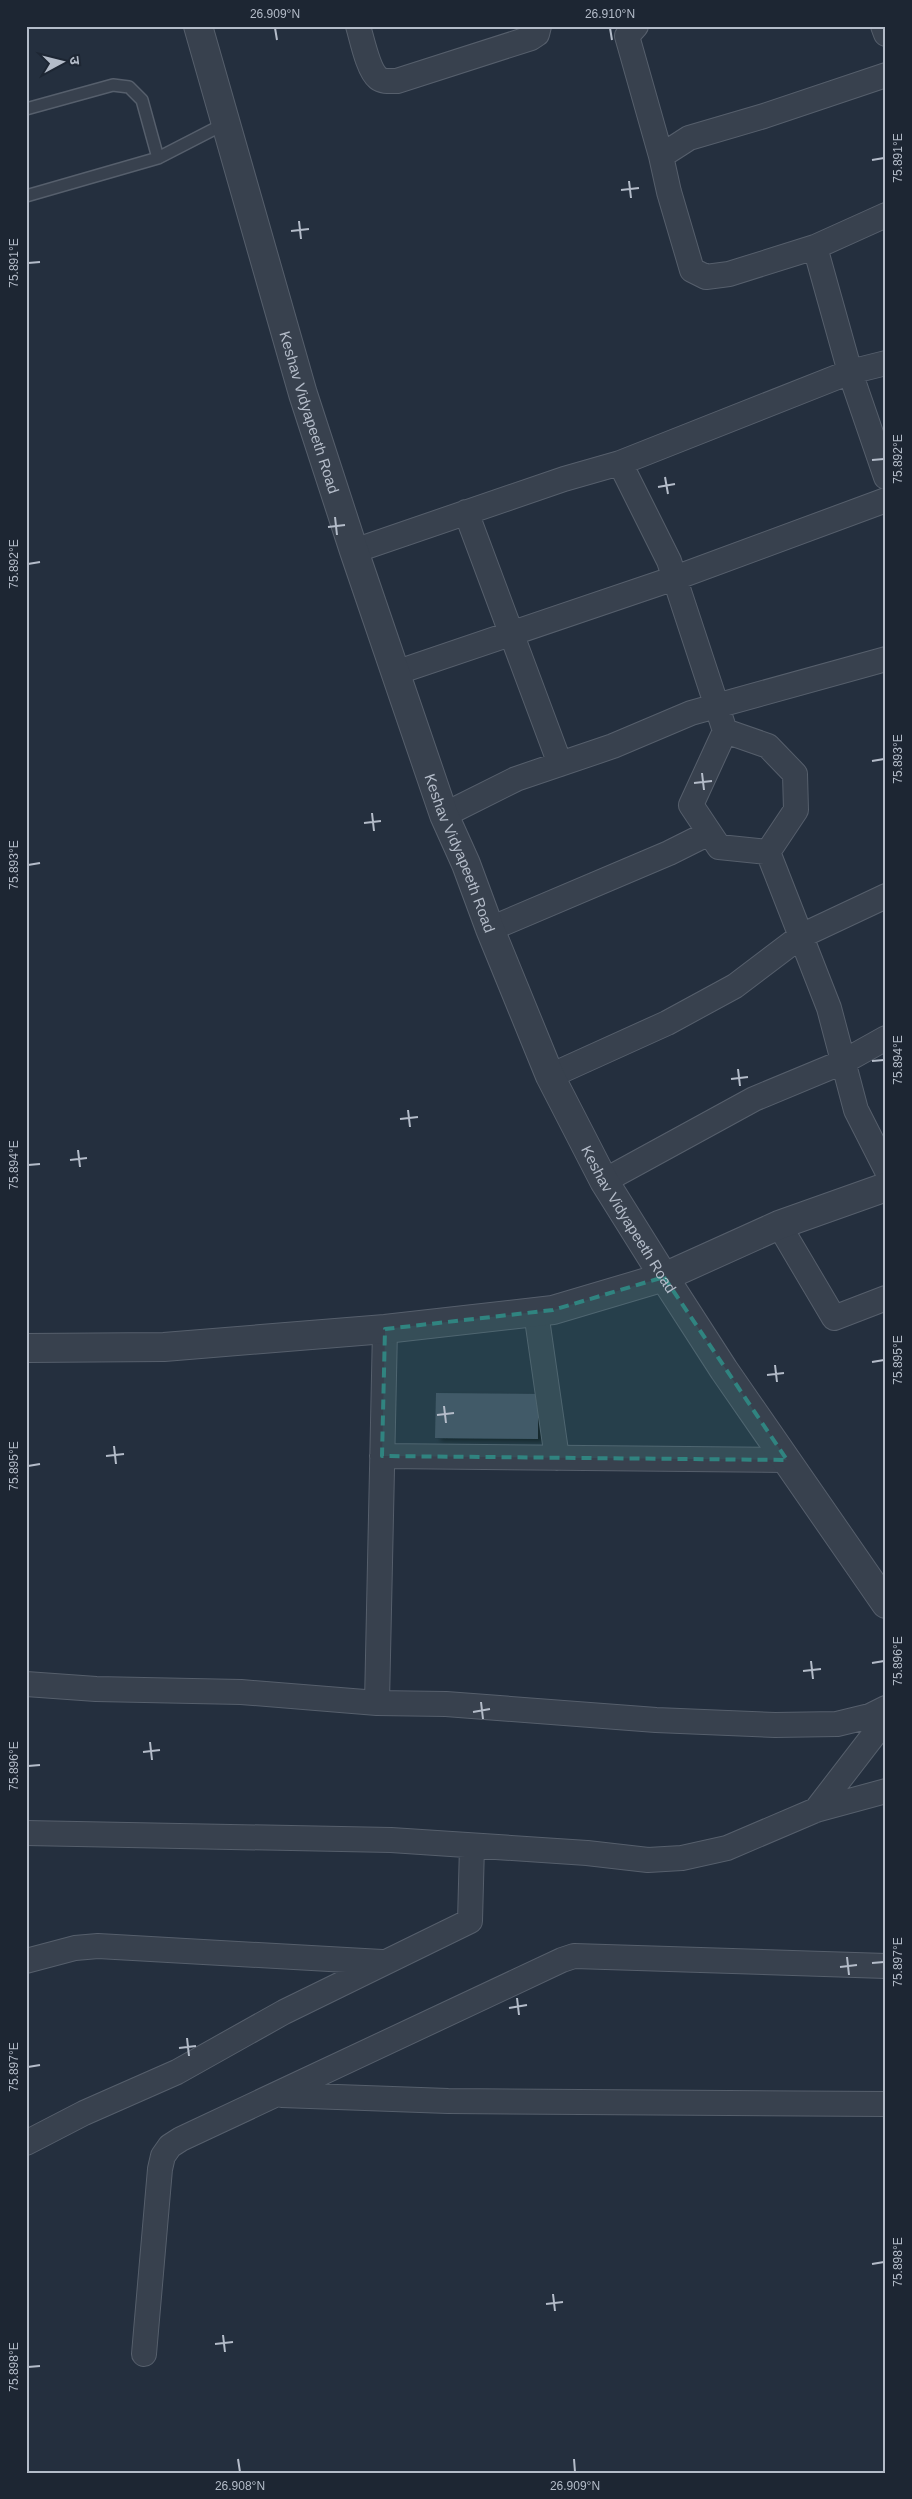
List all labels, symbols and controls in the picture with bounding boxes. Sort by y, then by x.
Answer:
text: 26.909°N [250,7,300,21]
text: 26.910°N [585,7,635,21]
north arrow [38,38,88,88]
text: उ [66,55,83,66]
text: 75.891°E [891,133,905,183]
text: 75.891°E [7,238,21,288]
street label: Keshav Vidyapeeth Road [277,329,343,495]
text: 75.892°E [891,434,905,484]
text: 75.892°E [7,539,21,589]
text: 75.893°E [891,734,905,784]
street label: Keshav Vidyapeeth Road [422,771,499,935]
text: 75.893°E [7,840,21,890]
text: 75.894°E [891,1035,905,1085]
text: 75.894°E [7,1140,21,1190]
street label: Keshav Vidyapeeth Road [579,1142,680,1296]
text: 75.895°E [891,1335,905,1385]
text: 75.895°E [7,1441,21,1491]
text: 75.896°E [891,1636,905,1686]
text: 75.896°E [7,1741,21,1791]
text: 75.897°E [891,1937,905,1987]
text: 75.897°E [7,2042,21,2092]
text: 75.898°E [891,2237,905,2287]
text: 75.898°E [7,2342,21,2392]
text: 26.908°N [215,2479,265,2493]
text: 26.909°N [550,2479,600,2493]

